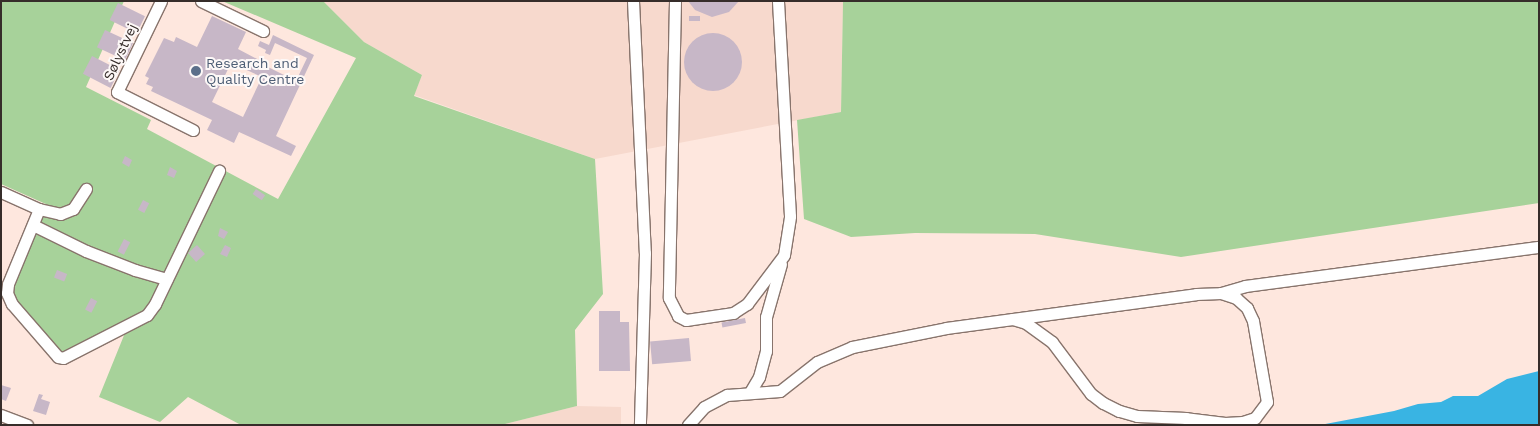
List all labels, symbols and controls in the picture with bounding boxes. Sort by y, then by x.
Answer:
street label: Sølystvej [100,21,140,83]
place label: Research and Quality Centre [206,55,305,88]
marker: Research and Quality Centre [190,65,202,77]

